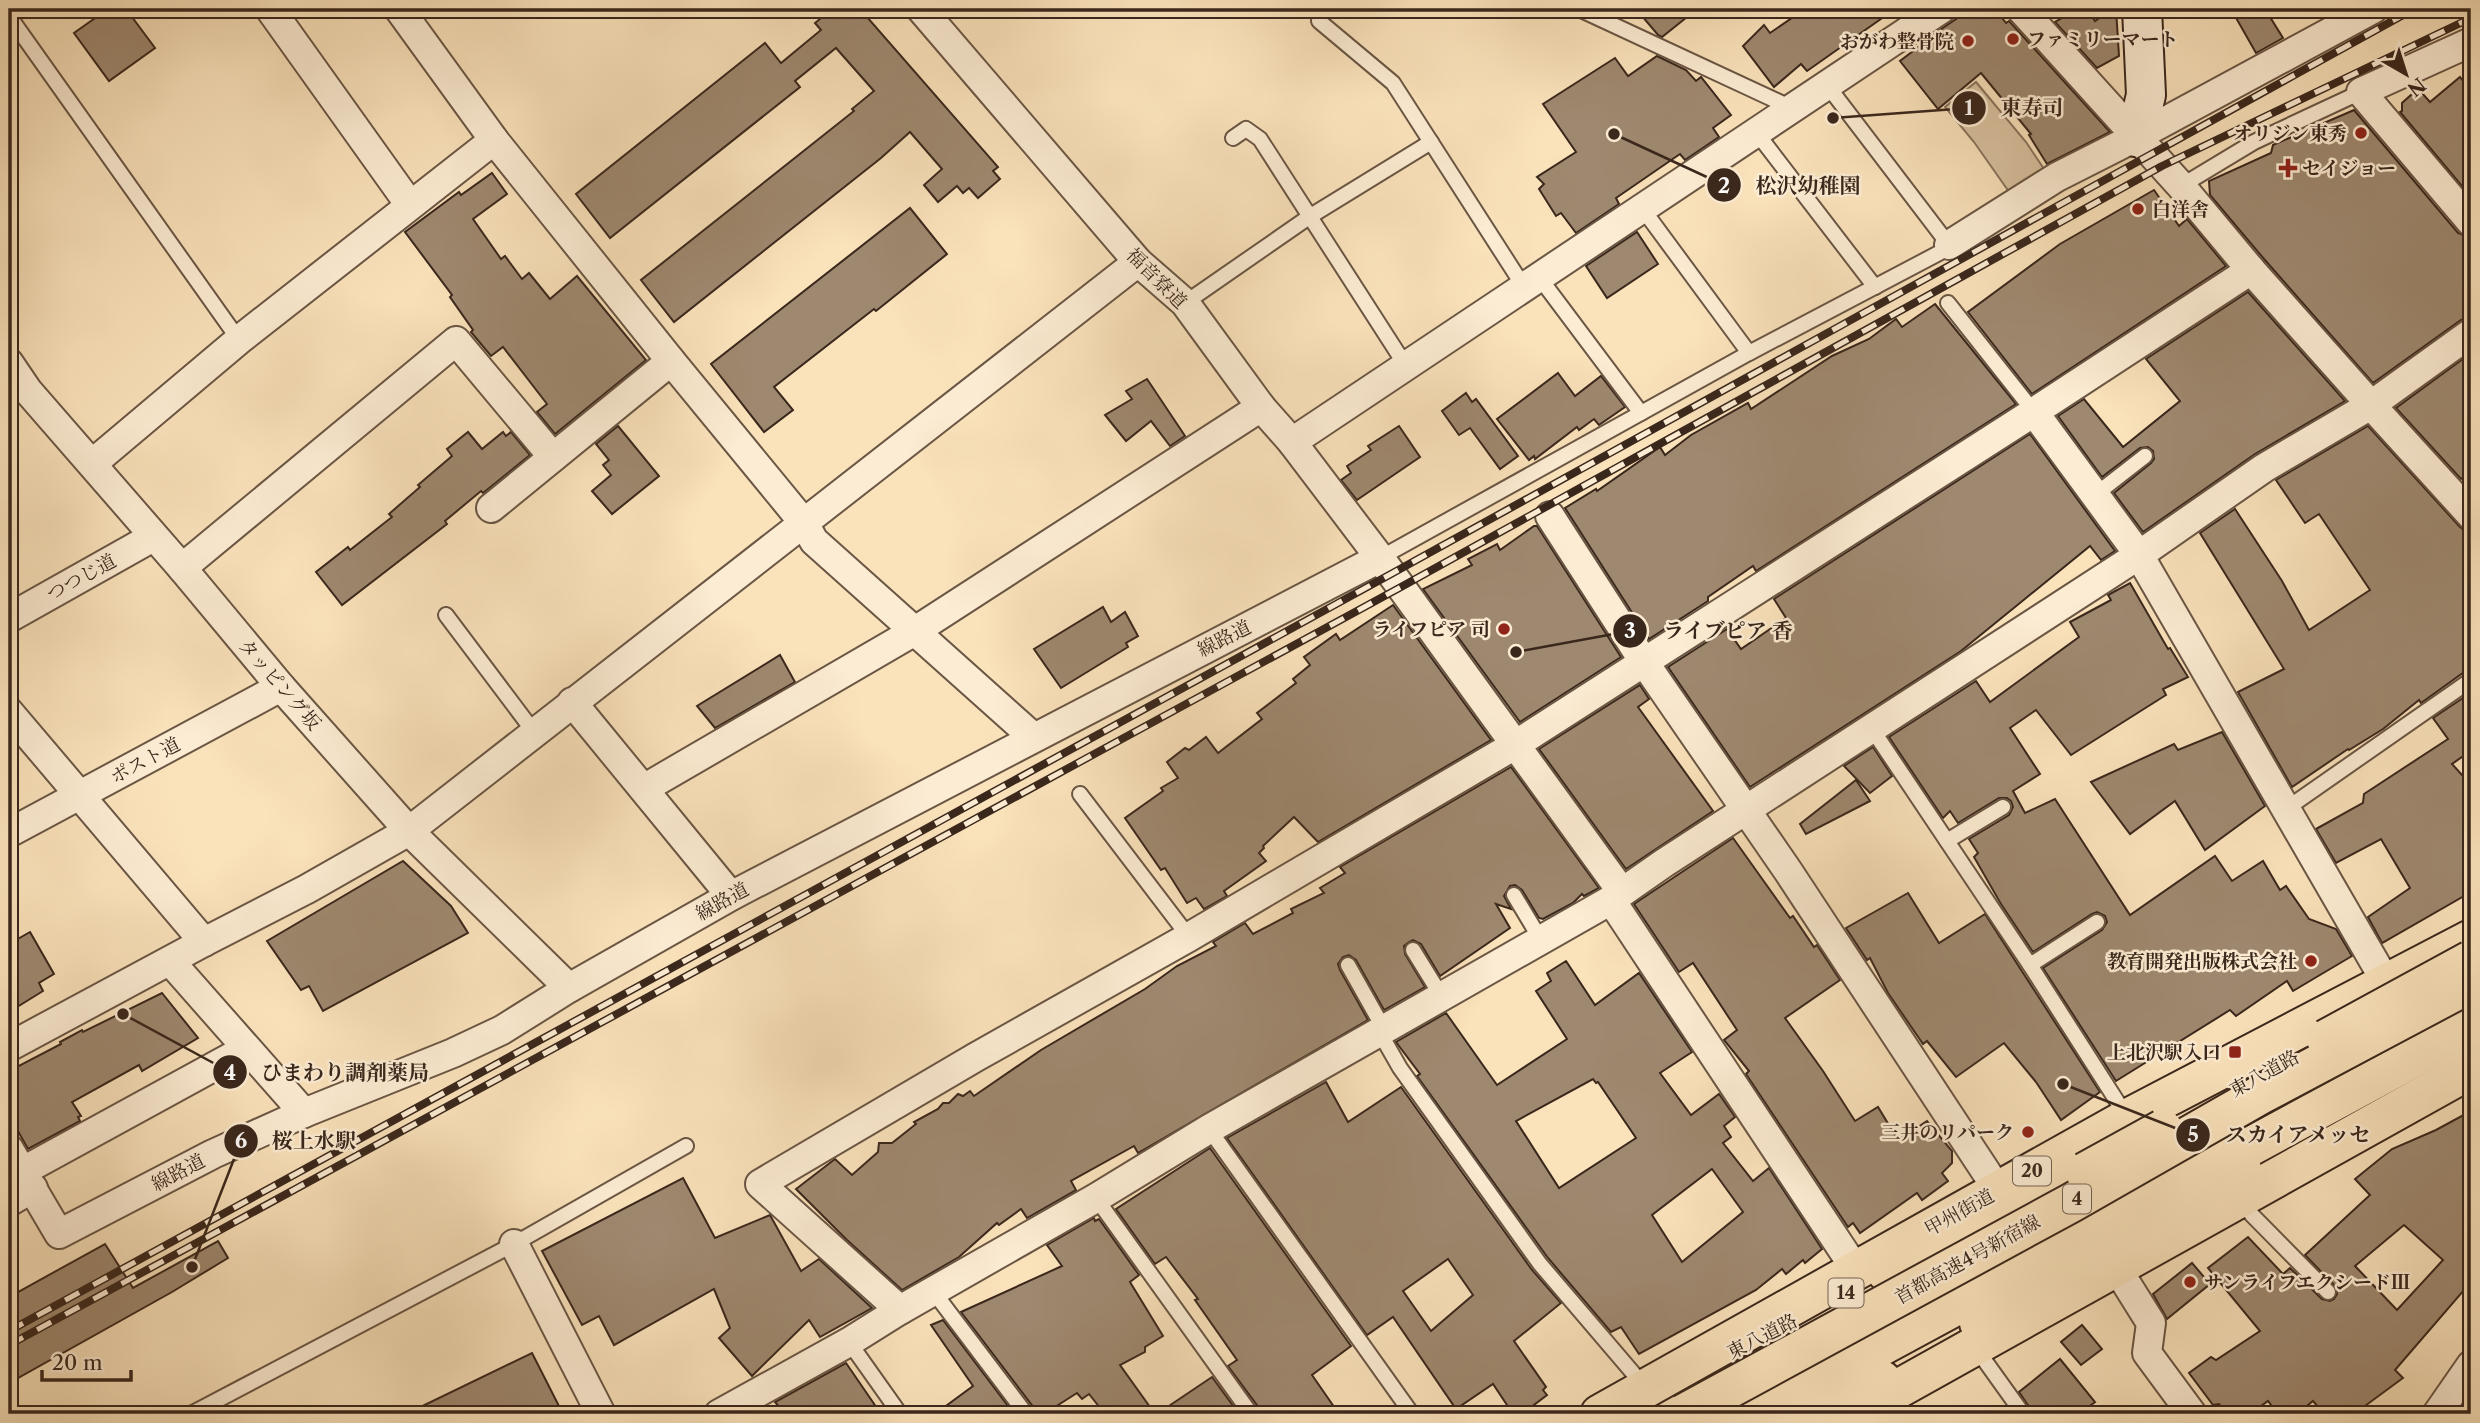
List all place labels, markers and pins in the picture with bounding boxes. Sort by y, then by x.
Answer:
place label: ファミリーマート [2027,28,2179,51]
place label: おがわ整骨院 [1840,30,1954,53]
marker: ファミリーマート [2005,31,2021,47]
marker: おがわ整骨院 [1960,33,1976,49]
callout: 東寿司 [1952,87,2078,129]
place label: オリジン東秀 [2233,122,2347,145]
marker: オリジン東秀 [2353,125,2369,141]
place label: セイジョー [2302,157,2396,180]
marker: セイジョー [2280,160,2296,176]
callout: 松沢幼稚園 [1707,164,1875,206]
place label: 白洋舎 [2152,198,2209,221]
marker: 白洋舎 [2130,201,2146,217]
callout: ライブピア 香 [1613,610,1807,652]
place label: ライフピア 司 [1372,618,1490,641]
marker: ライフピア 司 [1496,621,1512,637]
place label: 教育開発出版株式会社 [2107,950,2297,973]
marker: 教育開発出版株式会社 [2303,953,2319,969]
place label: 上北沢駅入口 [2107,1041,2221,1064]
marker: 上北沢駅入口 [2227,1044,2243,1060]
callout: ひまわり調剤薬局 [212,1051,443,1093]
callout: スカイアメッセ [2175,1114,2385,1156]
callout: 桜上水駅 [223,1120,370,1162]
place label: 三井のリパーク [1882,1121,2014,1144]
marker: 三井のリパーク [2020,1124,2036,1140]
place label: サンライフエクシードⅢ [2204,1271,2410,1294]
marker: サンライフエクシードⅢ [2182,1274,2198,1290]

